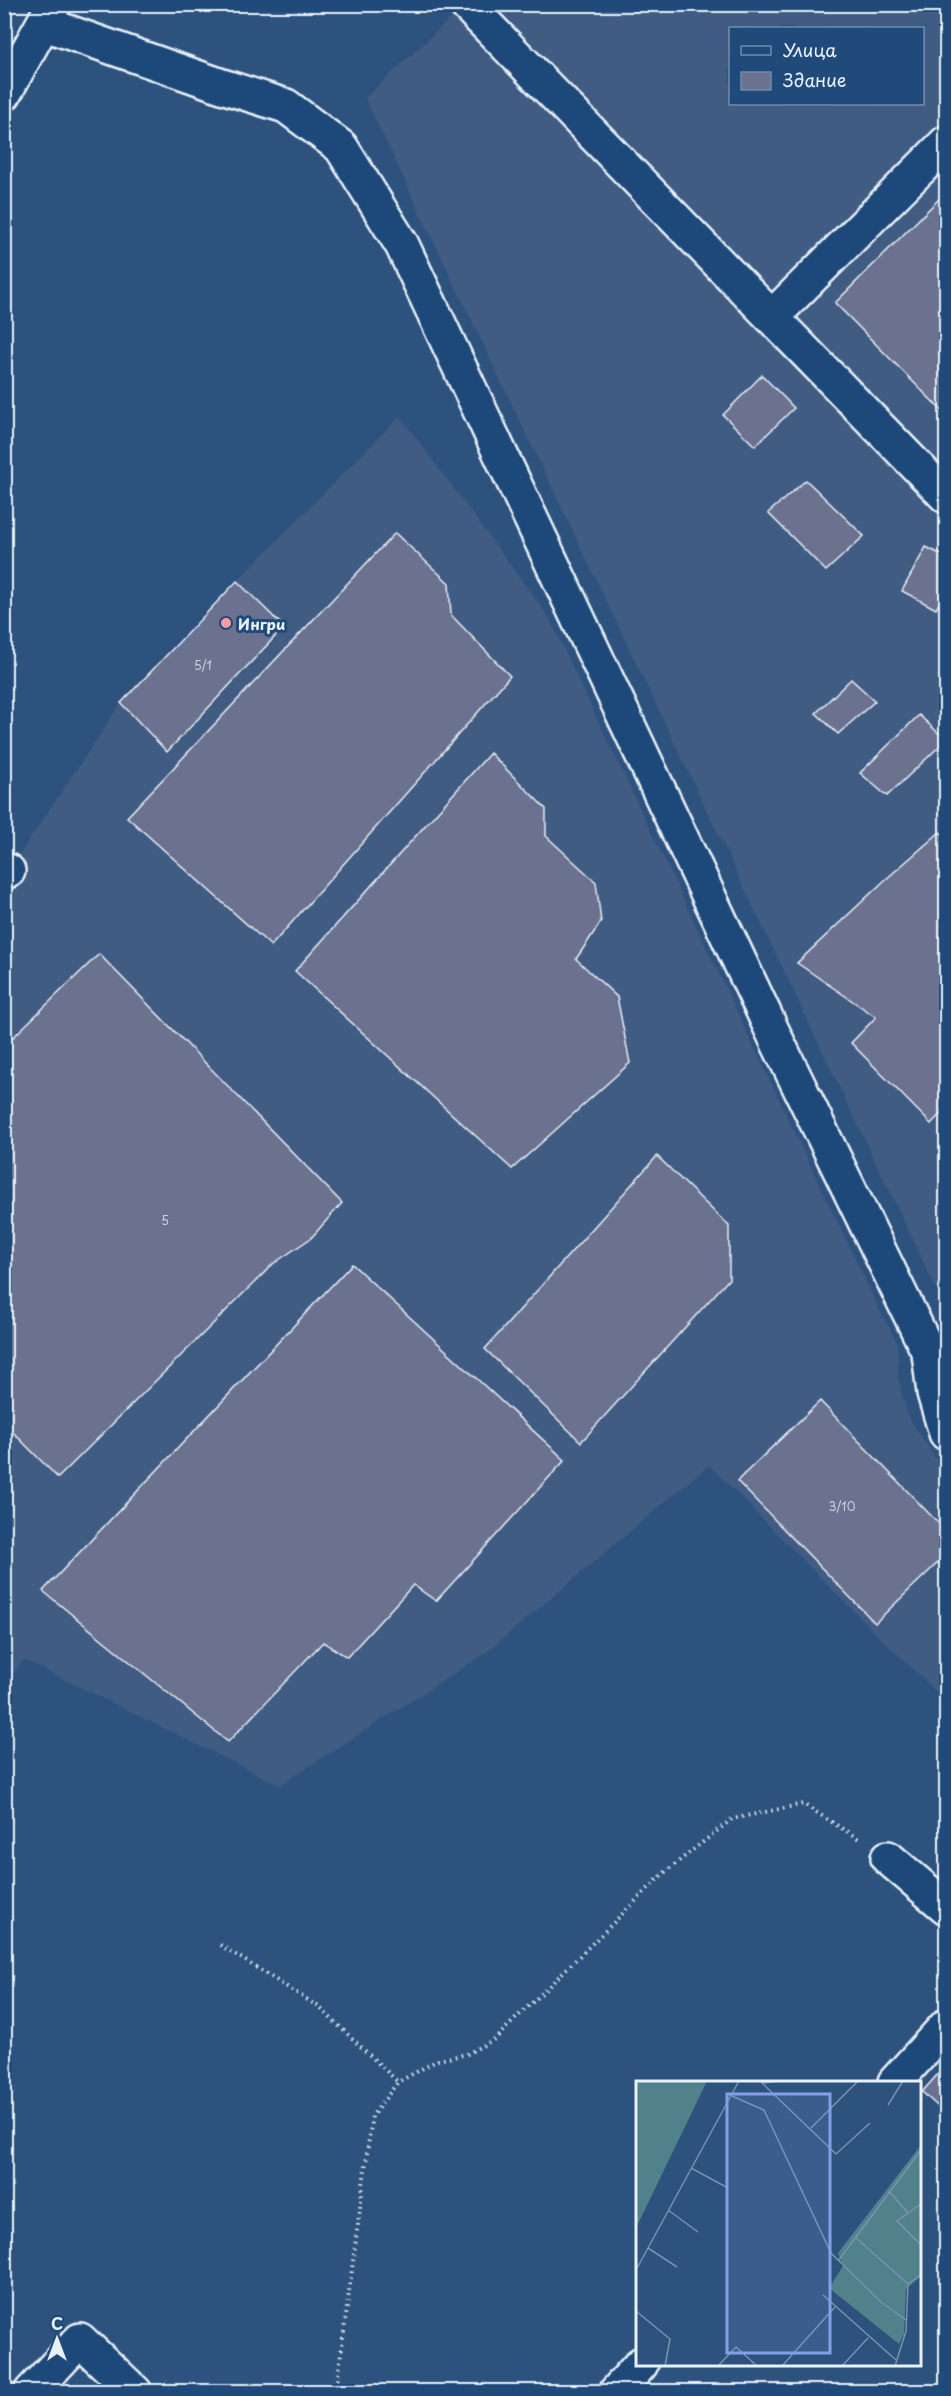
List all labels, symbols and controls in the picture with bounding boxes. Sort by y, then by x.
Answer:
legend [729,27,924,105]
text: Улица [783,36,837,63]
text: Здание [783,66,846,93]
place label: Ингри [238,612,285,635]
marker: Ингри [219,616,233,630]
house number: 5/1 [194,656,212,674]
house number: 5 [161,1211,169,1229]
house number: 3/10 [828,1497,856,1515]
inset map [636,2081,921,2366]
north arrow [27,2309,87,2369]
text: С [51,2311,63,2335]

